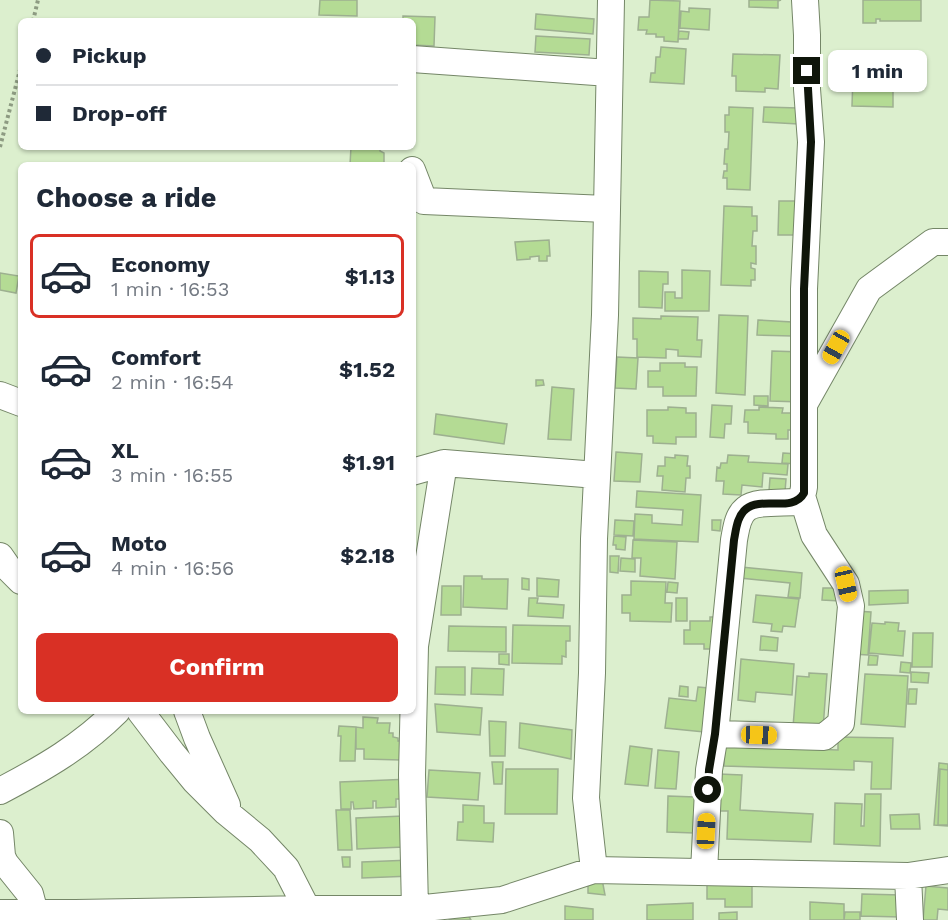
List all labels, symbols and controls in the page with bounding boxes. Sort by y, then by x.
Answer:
text: Pickup [72,43,147,68]
callout: 1 min [828,50,927,92]
route end [793,57,820,84]
text: 1 min [852,59,903,83]
text: Drop-off [72,101,167,126]
text: Choose a ride [36,182,216,214]
icon: car [39,249,93,303]
text: Economy [111,252,210,277]
text: $1.13 [345,264,395,289]
text: 1 min · 16:53 [111,277,229,301]
car [819,327,853,367]
icon: car [39,342,93,396]
text: Comfort [111,345,201,370]
text: $1.52 [339,357,395,382]
text: 2 min · 16:54 [111,370,234,394]
icon: car [39,435,93,489]
text: XL [111,438,139,463]
text: $1.91 [342,450,395,475]
text: 3 min · 16:55 [111,463,233,487]
icon: car [39,528,93,582]
text: Moto [111,531,167,556]
text: $2.18 [340,543,395,568]
text: 4 min · 16:56 [111,556,234,580]
car [833,564,859,604]
button: Confirm [36,633,398,702]
car [741,725,777,745]
route start [694,776,721,803]
car [696,813,716,849]

